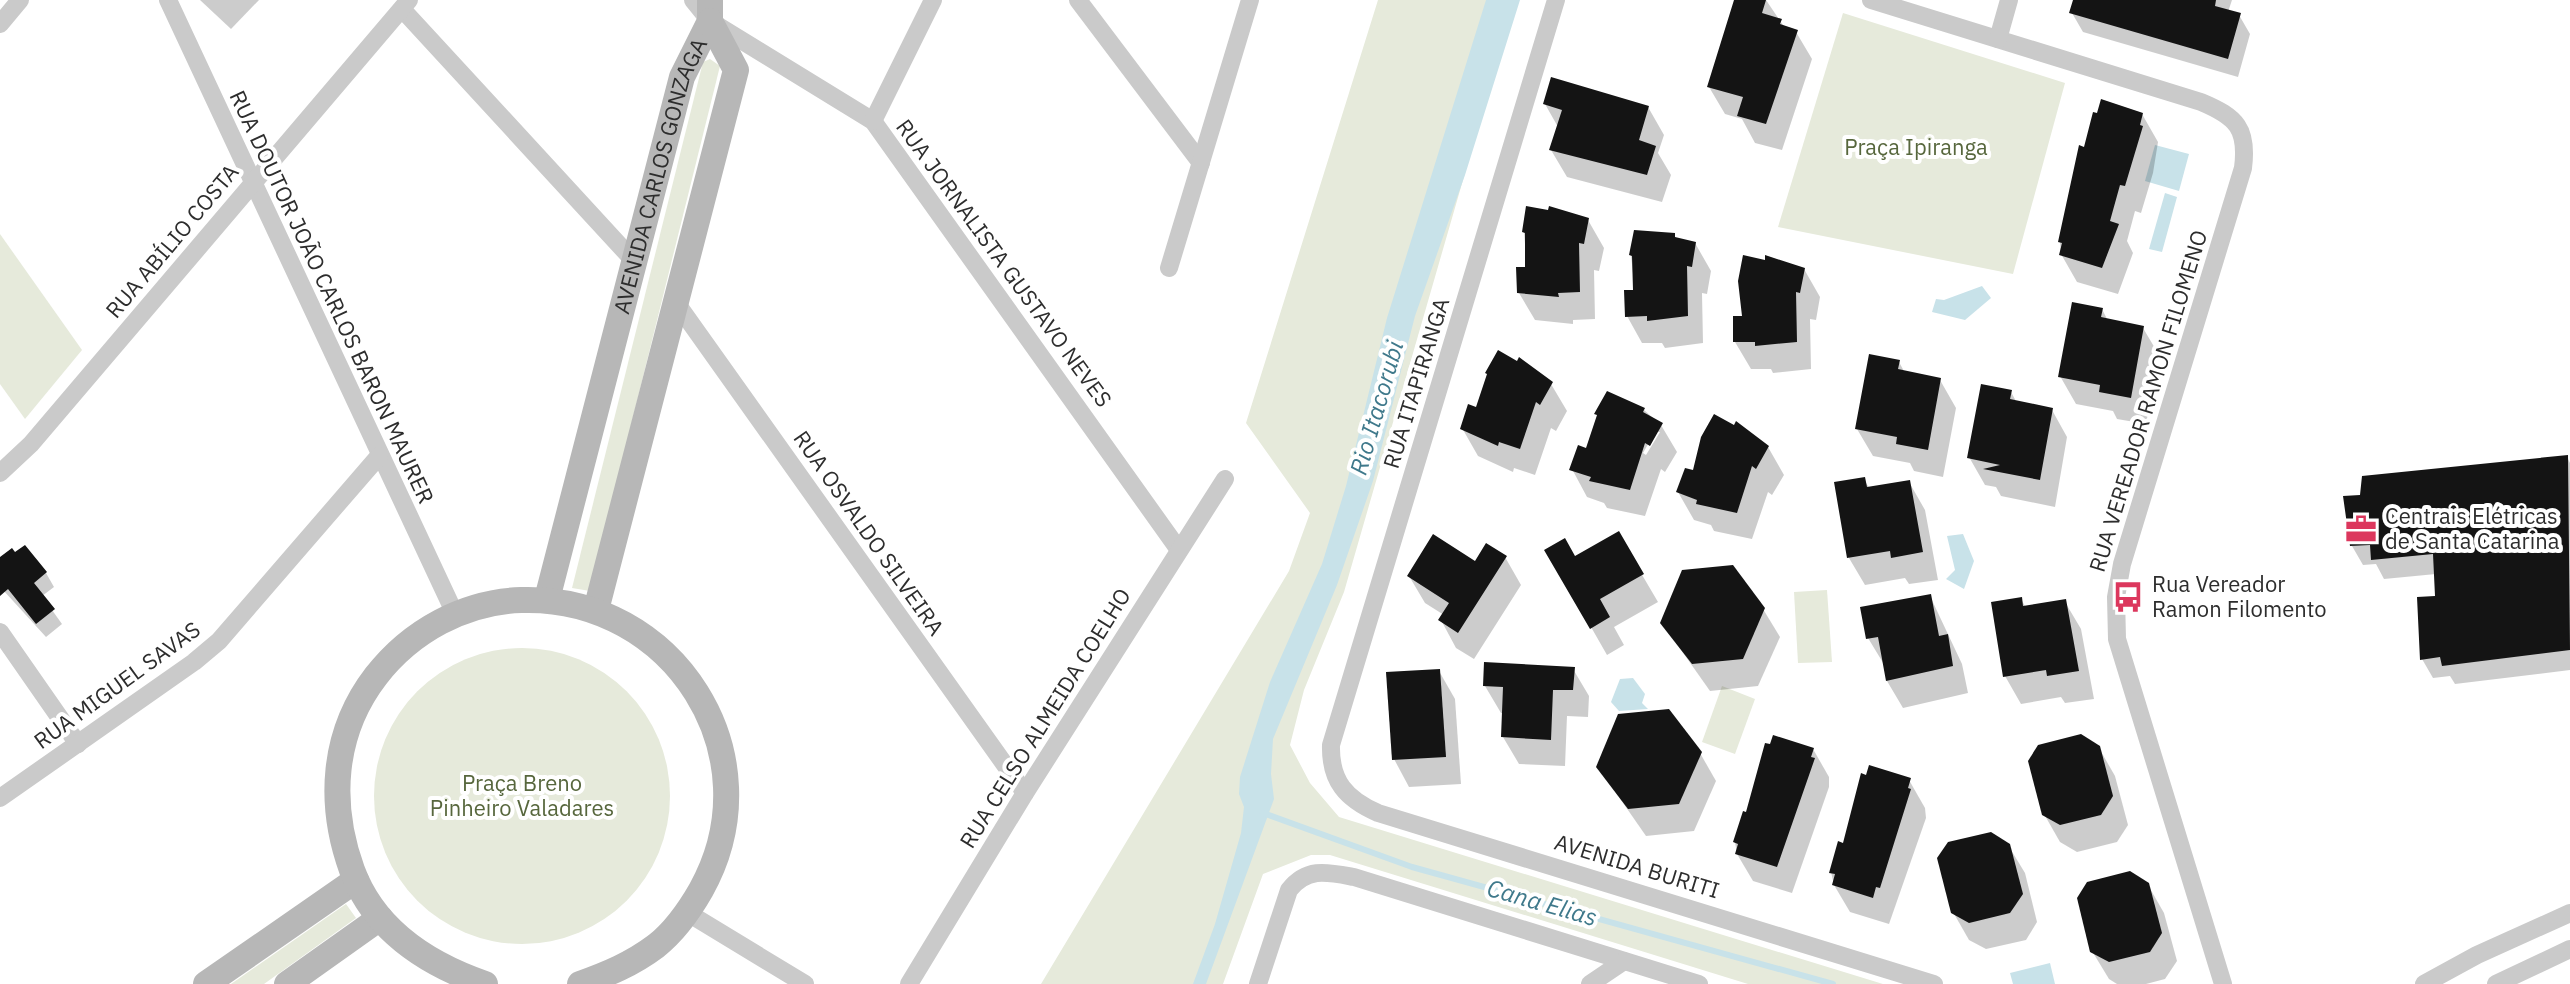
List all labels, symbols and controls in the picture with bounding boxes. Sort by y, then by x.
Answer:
street label: AVENIDA CARLOS GONZAGA [606,33,713,317]
street label: RUA DOUTOR JOÃO CARLOS BARON MAURER [224,85,441,508]
street label: RUA JORNALISTA GUSTAVO NEVES [890,113,1119,412]
park label: Praça Ipiranga [1844,132,1988,161]
street label: RUA ABÍLIO COSTA [99,158,245,324]
street label: RUA VEREADOR RAMON FILOMENO [2082,226,2213,575]
street label: RUA ITAPIRANGA [1376,294,1455,472]
water label: Rio Itacorubi [1342,336,1411,478]
street label: RUA OSVALDO SILVEIRA [788,425,951,641]
place label: Centrais Elétricas de Santa Catarina [2385,501,2560,555]
office icon: Centrais Elétricas de Santa Catarina [2344,512,2378,546]
place label: Rua Vereador Ramon Filomento [2152,569,2327,623]
bus stop icon: Rua Vereador Ramon Filomento [2111,580,2145,614]
street label: RUA CELSO ALMEIDA COELHO [952,582,1137,853]
street label: RUA MIGUEL SAVAS [28,614,206,755]
park label: Praça Breno Pinheiro Valadares [430,768,614,822]
street label: AVENIDA BURITI [1551,827,1723,904]
water label: Cana Elias [1484,871,1601,933]

